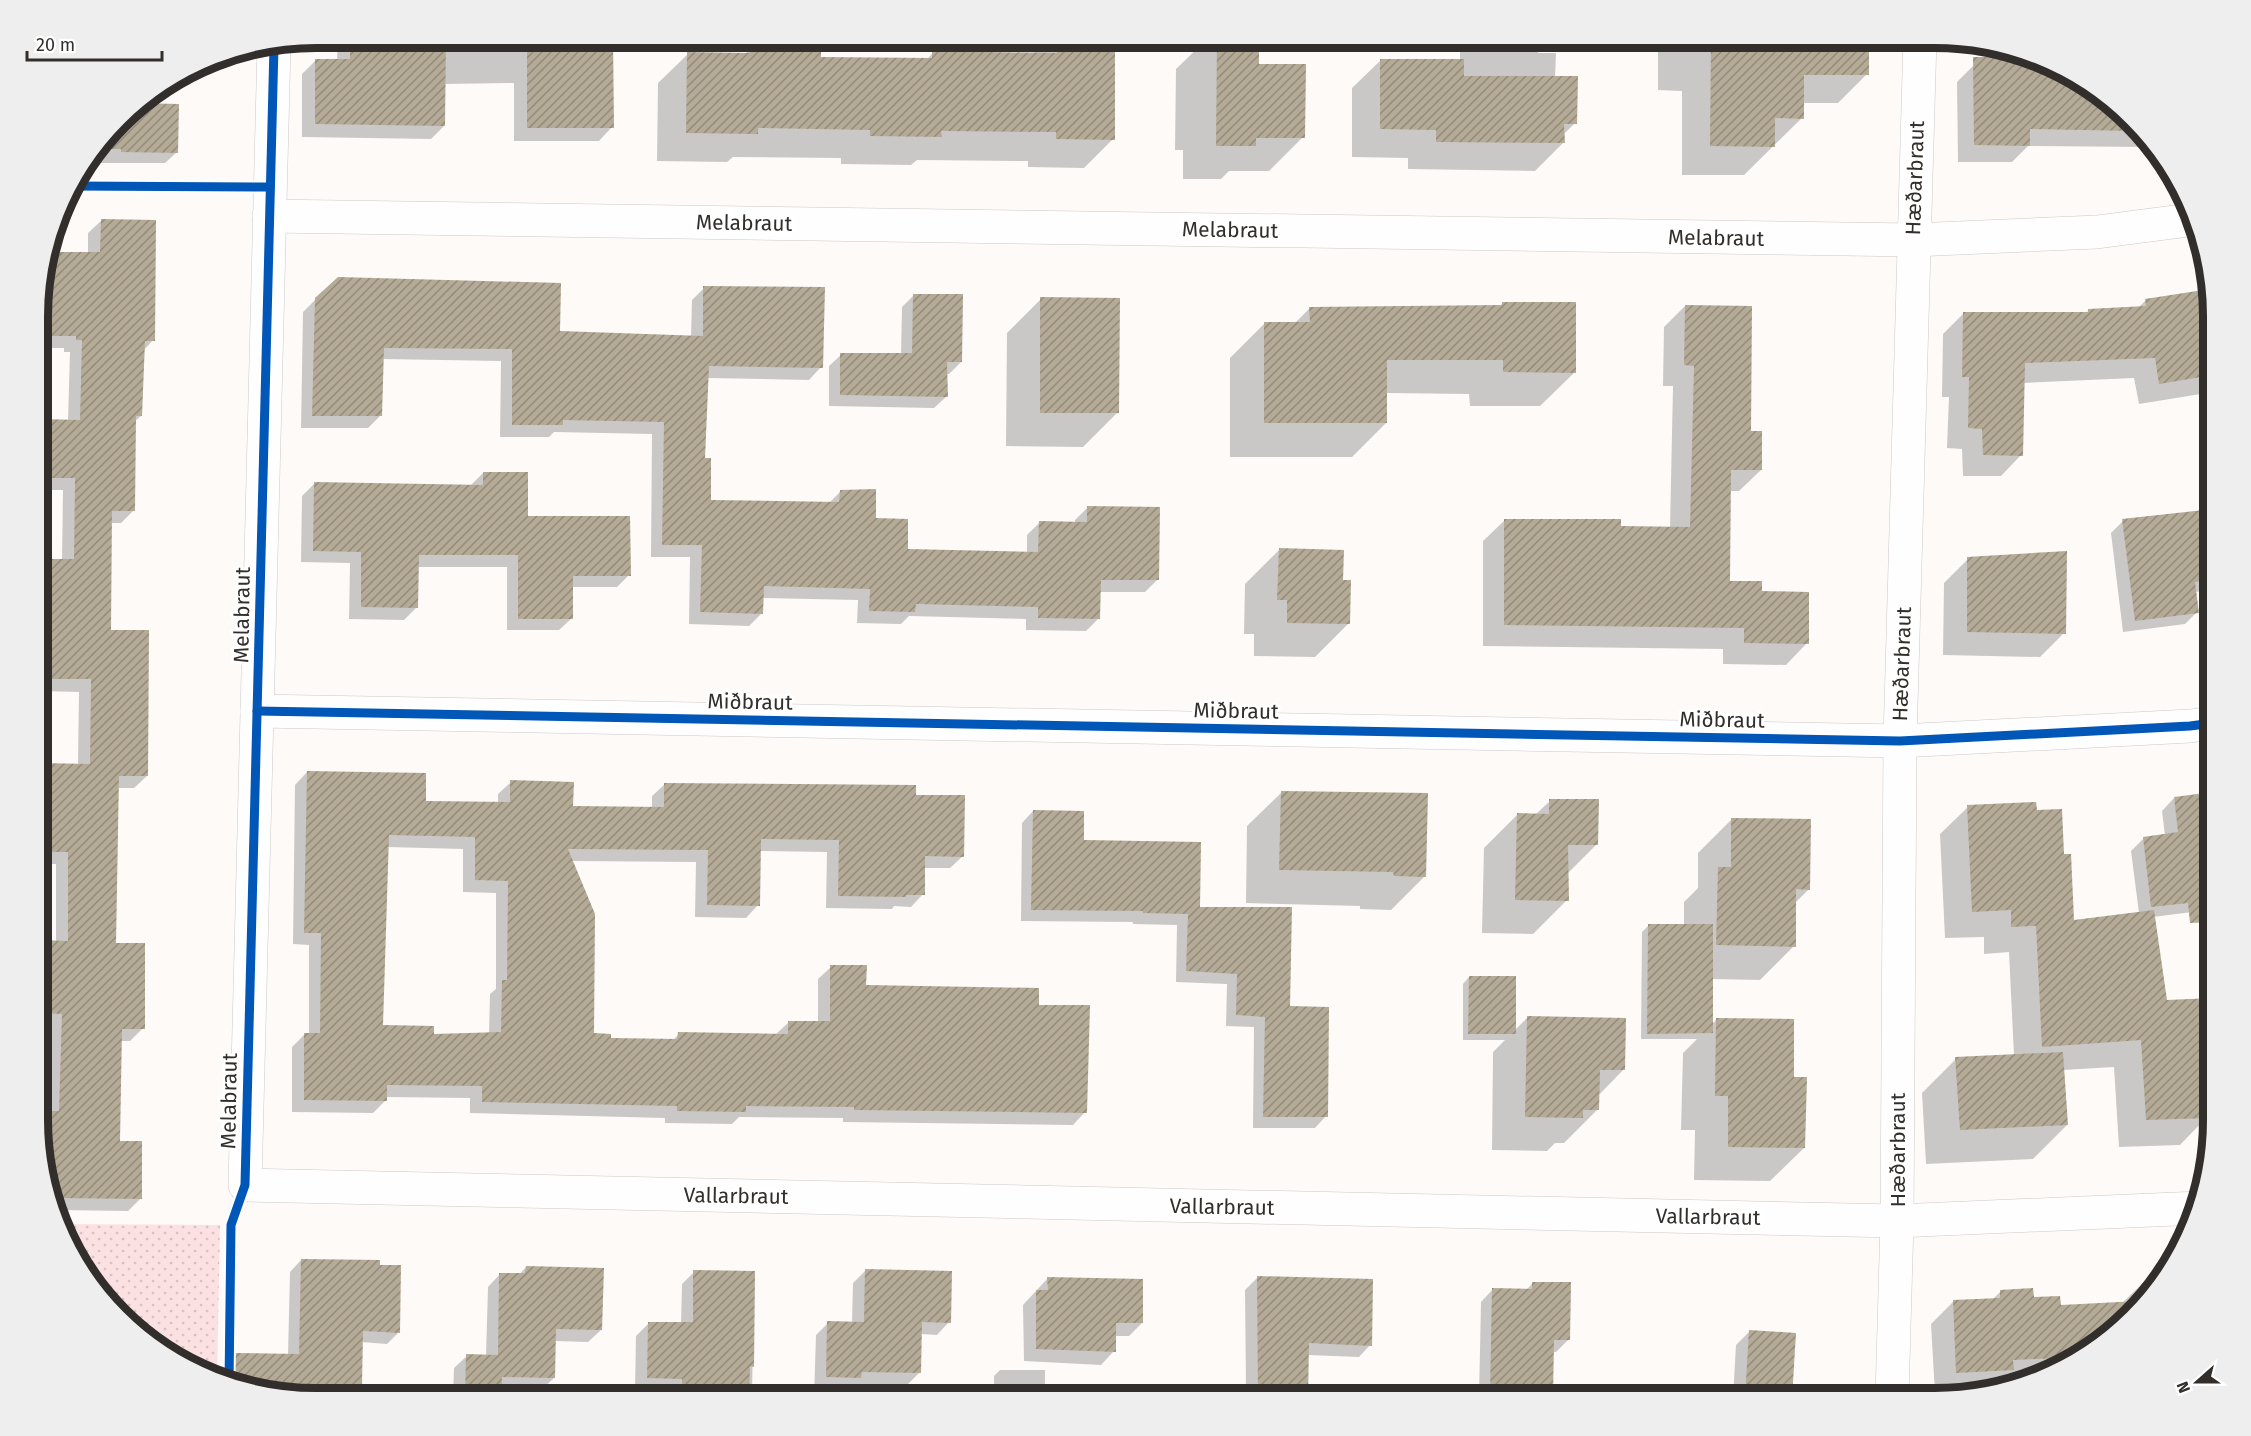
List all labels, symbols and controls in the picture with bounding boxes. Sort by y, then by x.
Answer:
scale bar [27,24,162,62]
text: 20 m [36,34,75,56]
street label: Hæðarbraut [1900,120,1930,236]
street label: Melabraut [696,209,793,237]
street label: Melabraut [1182,216,1279,244]
street label: Melabraut [1668,224,1765,252]
street label: Melabraut [228,566,256,663]
street label: Hæðarbraut [1887,606,1917,722]
street label: Miðbraut [707,688,793,716]
street label: Miðbraut [1193,697,1279,725]
street label: Miðbraut [1679,706,1765,734]
street label: Melabraut [215,1052,243,1149]
street label: Hæðarbraut [1885,1092,1911,1207]
street label: Vallarbraut [683,1182,789,1210]
street label: Vallarbraut [1169,1193,1275,1221]
street label: Vallarbraut [1655,1203,1761,1231]
north arrow [2167,1352,2227,1412]
text: N [2173,1379,2194,1396]

